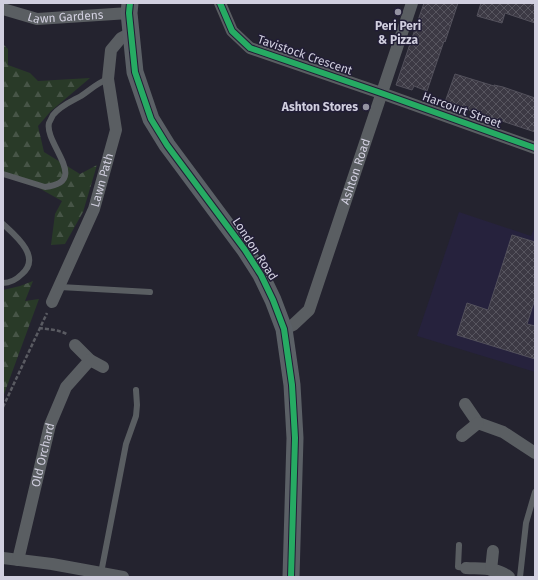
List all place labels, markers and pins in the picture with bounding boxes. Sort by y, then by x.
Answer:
marker: Peri Peri & Pizza [393,7,403,17]
place label: Peri Peri & Pizza [375,19,421,47]
place label: Ashton Stores [281,100,358,114]
marker: Ashton Stores [361,102,371,112]

